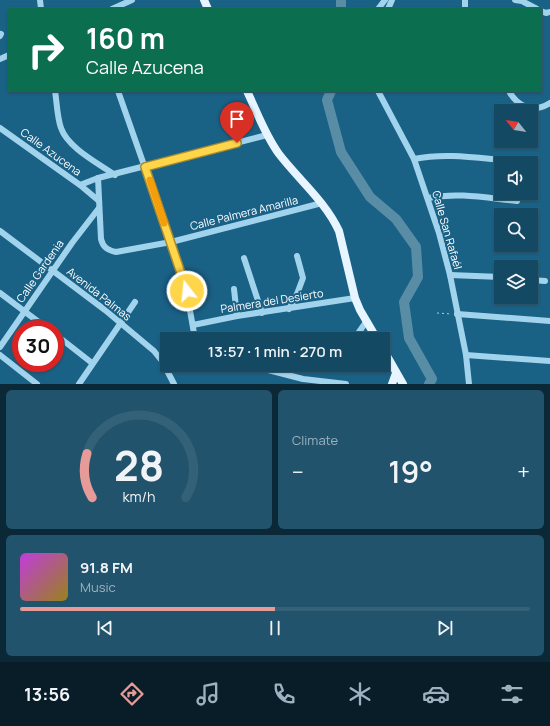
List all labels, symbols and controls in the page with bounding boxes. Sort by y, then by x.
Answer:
text: 160 m [86,19,165,57]
icon: right [20,24,72,76]
text: Calle Azucena [86,55,204,79]
pin [220,102,254,143]
north arrow [494,104,538,148]
map controls [494,104,538,304]
icon: arrive [226,108,248,130]
street label: Calle Azucena [18,124,85,179]
button: sound [494,156,538,200]
street label: Calle San Rafaél [429,189,466,271]
street label: Calle Palmera Amarilla [188,192,299,233]
button: search [494,208,538,252]
street label: Calle Gardenia [12,236,67,305]
button: layers [494,260,538,304]
street label: Avenida Palmas [64,264,135,324]
position arrow [166,270,208,312]
street label: Palmera del Desierto [219,285,325,316]
speed limit sign: 30 [12,320,64,372]
text: 13:57 · 1 min · 270 m [208,341,342,362]
text: Climate [292,431,338,449]
text: 28 [114,436,164,492]
text: 19° [388,451,433,492]
text: − [292,457,304,487]
text: + [517,457,530,487]
text: km/h [122,486,156,505]
text: 91.8 FM [80,557,133,578]
text: Music [80,578,116,596]
icon: previous [94,617,116,639]
icon: pause [264,617,286,639]
icon: next [434,617,456,639]
icon: directions [118,680,146,708]
icon: music [194,680,222,708]
icon: phone [270,680,298,708]
icon: climate [346,680,374,708]
icon: car [422,680,450,708]
icon: filters [498,680,526,708]
text: 13:56 [24,682,70,706]

